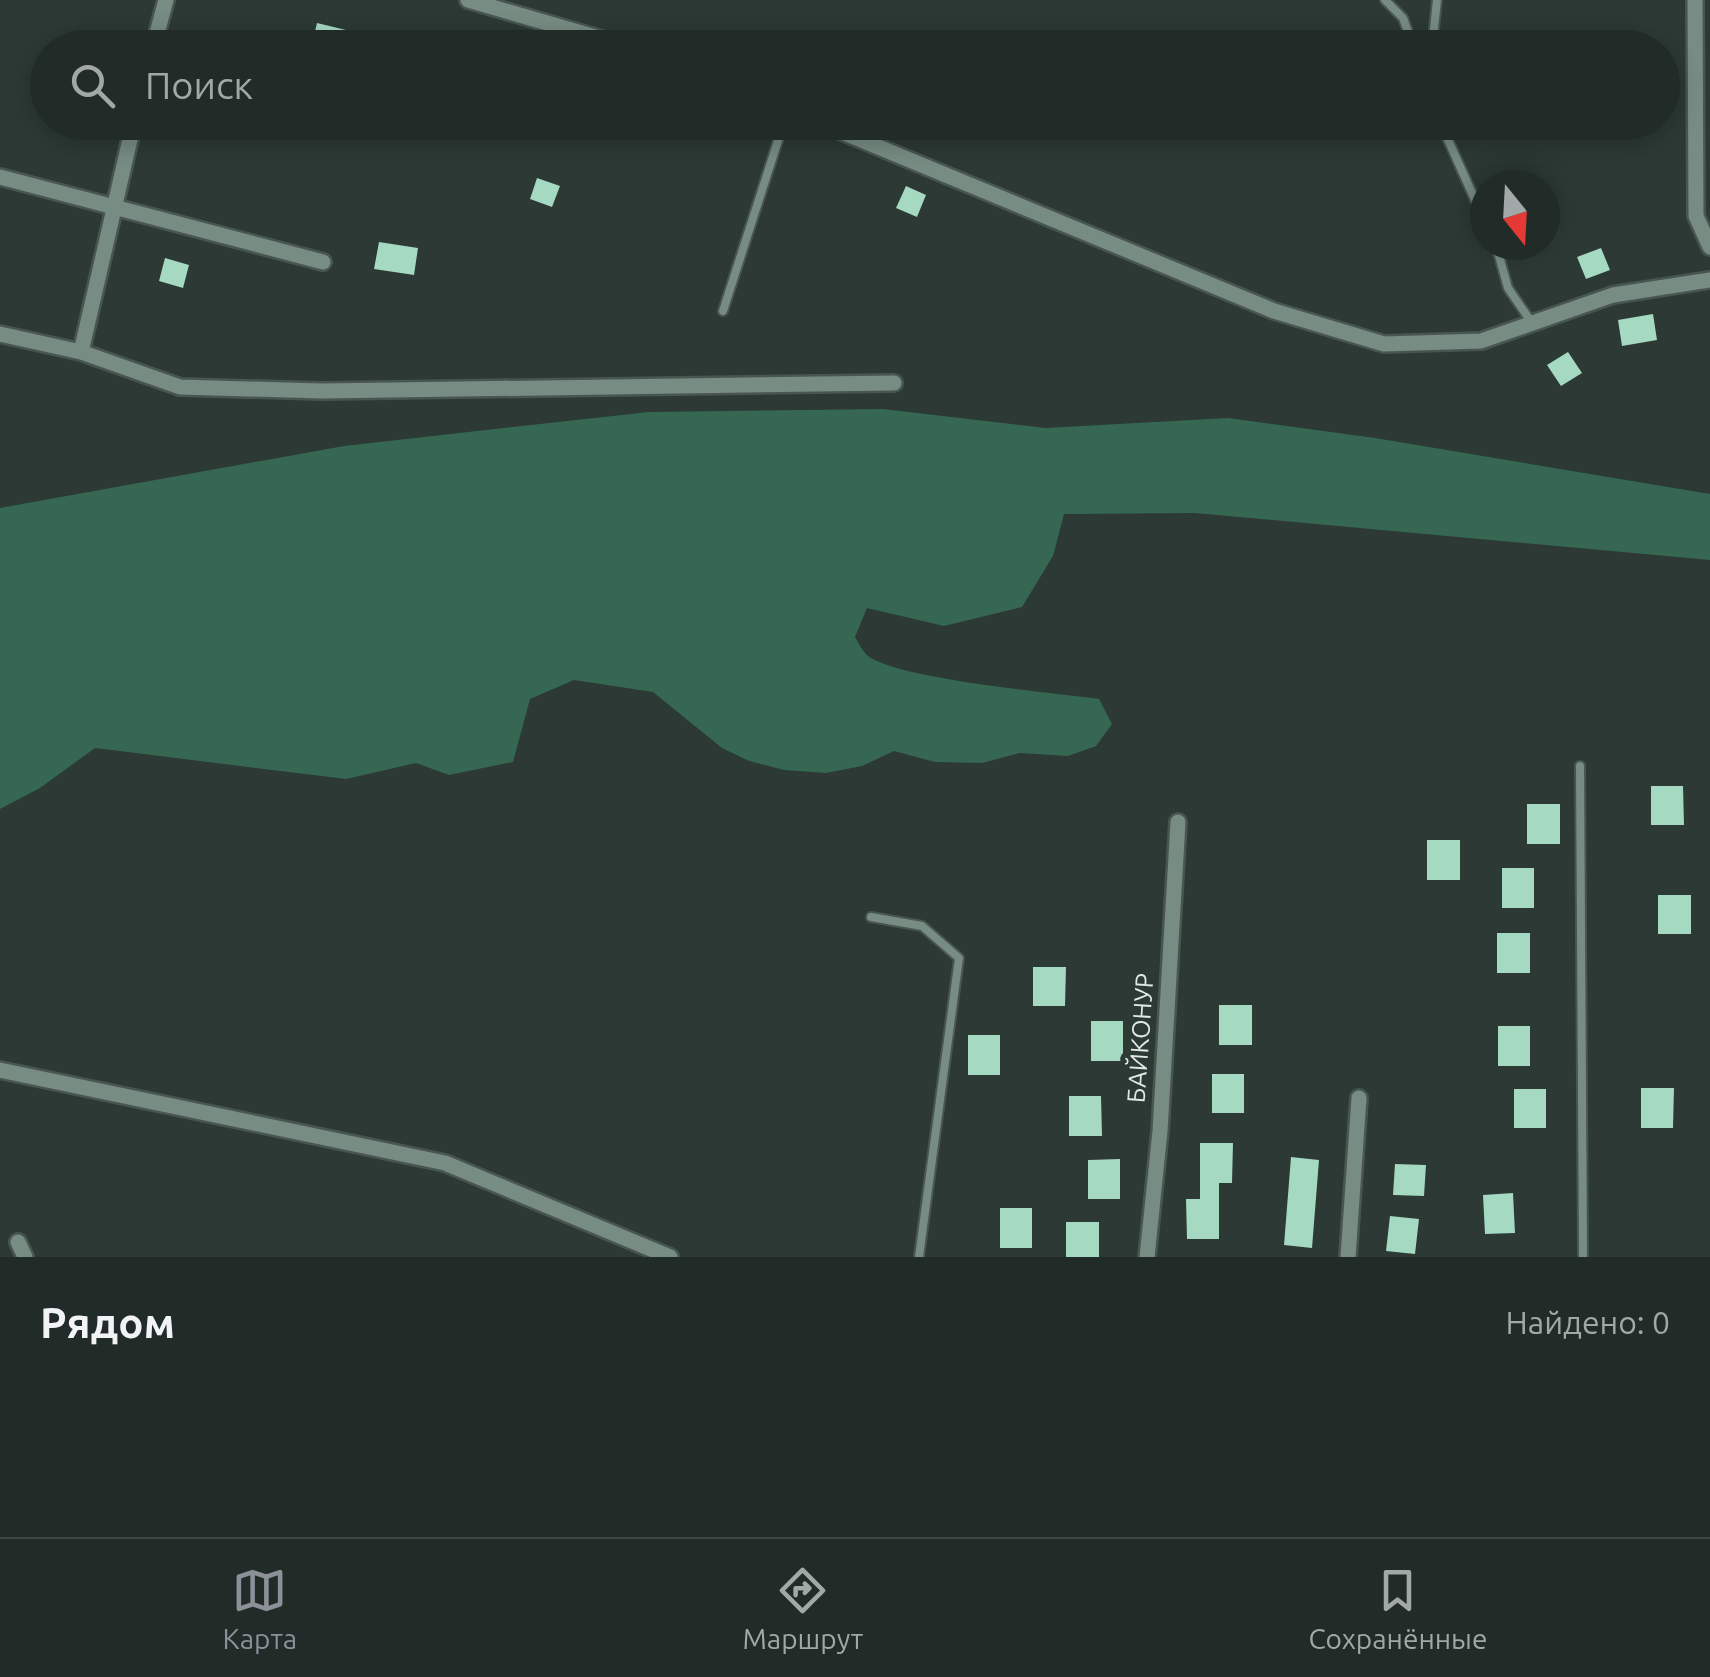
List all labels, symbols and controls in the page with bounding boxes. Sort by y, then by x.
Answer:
search box [30,30,1680,140]
icon: search [65,58,120,113]
text: Поиск [145,64,253,106]
north arrow [1470,170,1560,260]
street label: БАЙКОНУР [1122,972,1159,1104]
text: Рядом [40,1299,175,1346]
text: Найдено: 0 [1505,1304,1670,1340]
tab: Карта [223,1563,297,1654]
tab: Маршрут [742,1563,863,1654]
tab: Сохранённые [1308,1563,1487,1654]

